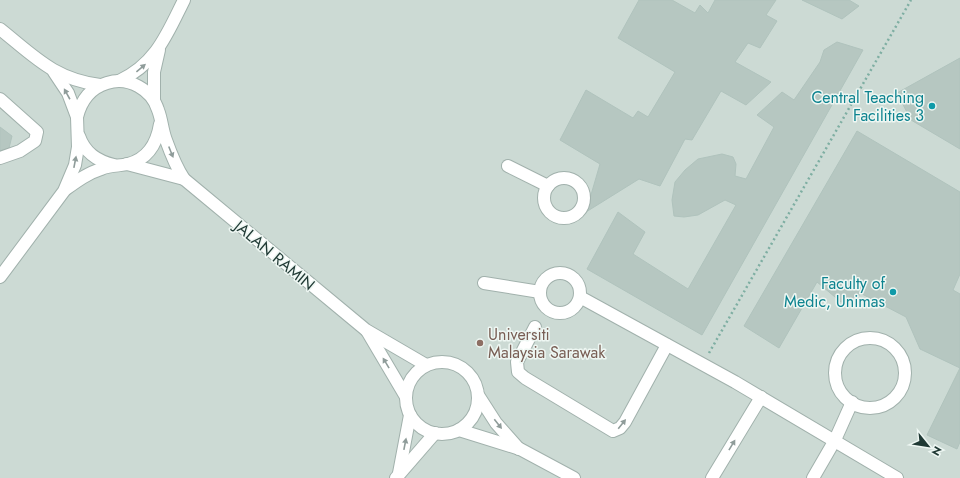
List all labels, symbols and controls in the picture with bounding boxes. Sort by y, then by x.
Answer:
one-way arrow [135,63,146,72]
place label: Central Teaching Facilities 3 [811,86,924,127]
one-way arrow [64,88,71,100]
marker: Central Teaching Facilities 3 [927,101,937,111]
one-way arrow [168,146,174,158]
one-way arrow [73,156,79,168]
street label: JALAN RAMIN [228,214,320,296]
place label: Faculty of Medic, Unimas [784,272,885,313]
marker: Faculty of Medic, Unimas [888,287,898,297]
place label: Universiti Malaysia Sarawak [488,323,606,364]
marker: Universiti Malaysia Sarawak [475,338,485,348]
one-way arrow [382,358,390,368]
one-way arrow [493,418,502,429]
one-way arrow [618,418,627,429]
north arrow [908,426,948,466]
one-way arrow [402,438,408,450]
one-way arrow [729,439,736,451]
text: N [928,443,946,459]

